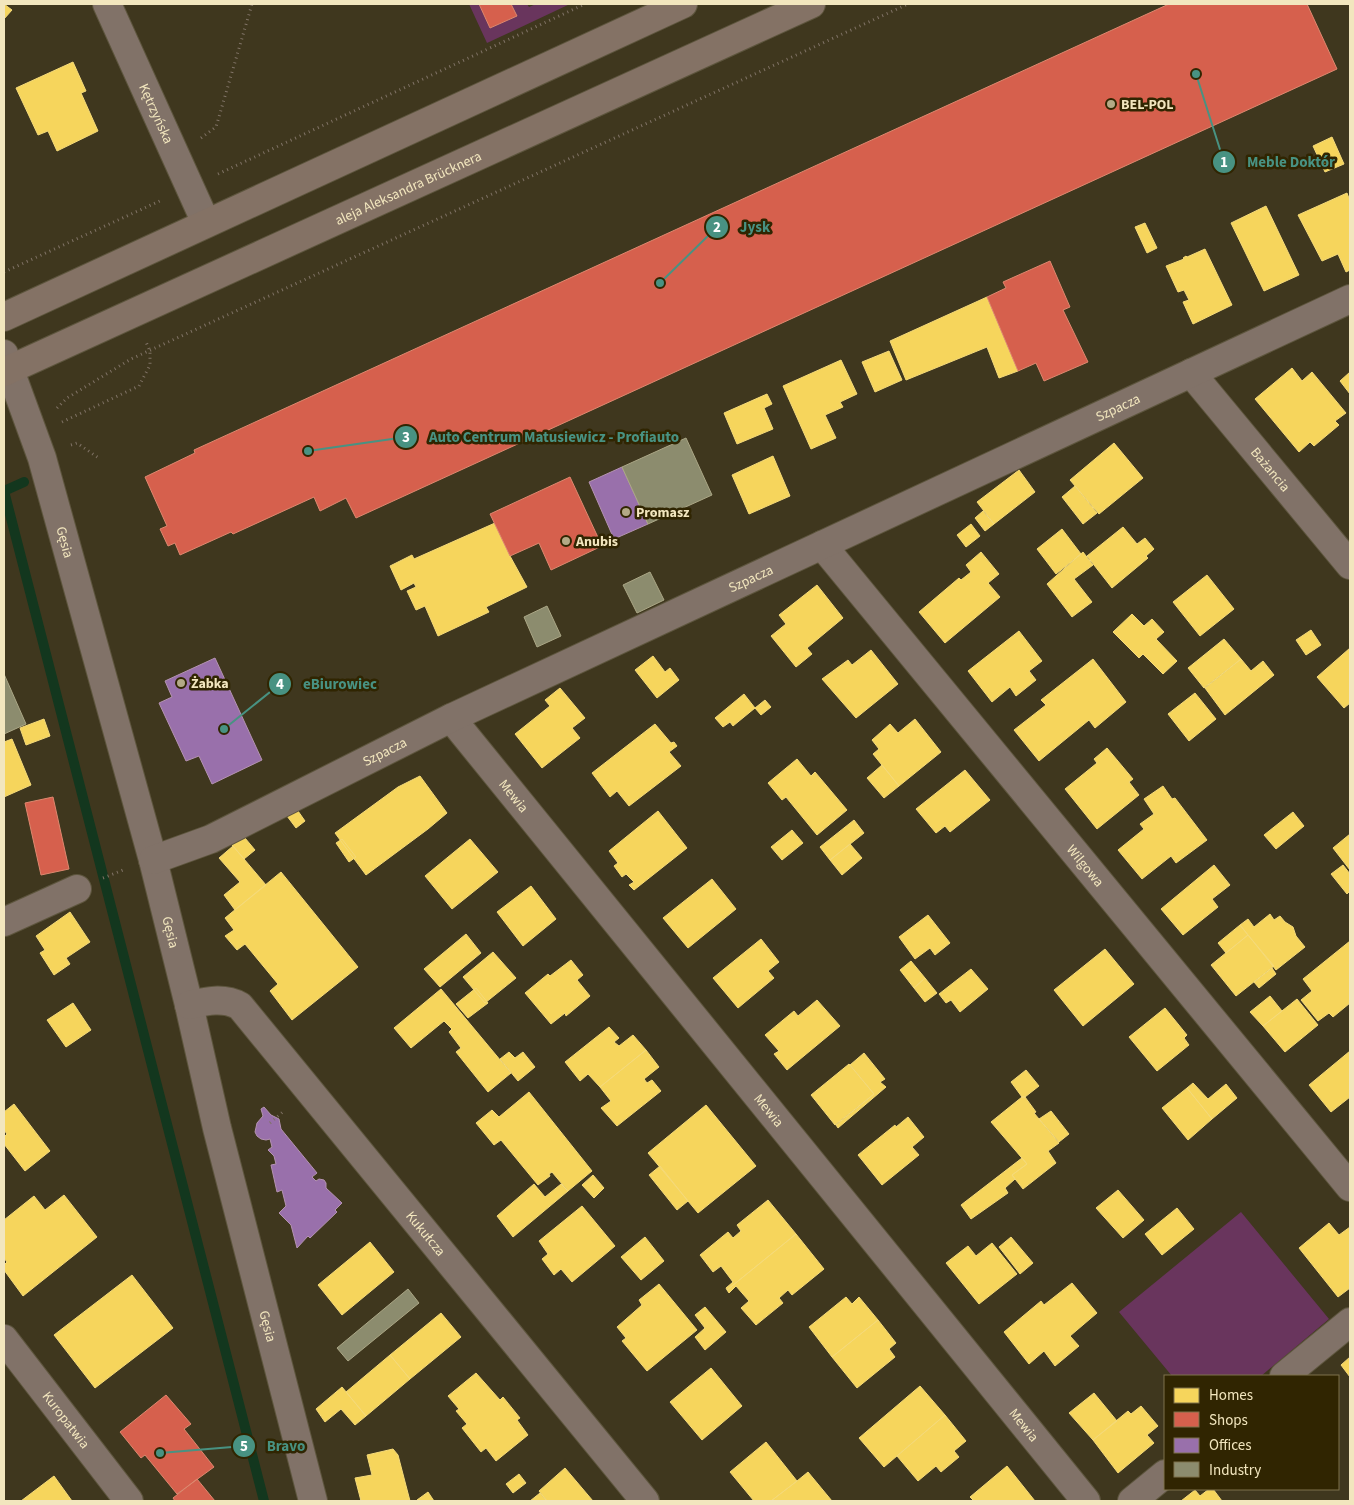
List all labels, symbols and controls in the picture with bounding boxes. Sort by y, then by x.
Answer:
street label: Kętrzyńska [133,80,178,147]
place label: BEL-POL [1121,95,1174,115]
marker: BEL-POL [1105,98,1117,110]
street label: aleja Aleksandra Brücknera [332,147,485,231]
callout: Meble Doktór [1212,147,1345,177]
text: 1 [1220,152,1228,173]
text: Meble Doktór [1247,152,1335,173]
callout: Jysk [705,212,780,242]
text: 2 [713,217,721,238]
text: Jysk [740,217,771,238]
street label: Szpacza [1093,389,1144,427]
callout: Auto Centrum Matusiewicz - Profiauto [394,422,689,452]
text: 3 [402,427,410,448]
text: Auto Centrum Matusiewicz - Profiauto [428,427,679,448]
street label: Bażancia [1245,443,1294,497]
place label: Promasz [636,503,690,523]
marker: Promasz [620,506,632,518]
street label: Gęsia [50,524,78,560]
place label: Anubis [575,532,618,552]
marker: Anubis [560,535,572,547]
street label: Szpacza [725,560,777,598]
callout: eBiurowiec [268,669,387,699]
place label: Żabka [191,674,229,694]
text: 4 [276,674,284,695]
text: eBiurowiec [303,674,377,695]
marker: Żabka [175,677,187,689]
street label: Szpacza [359,733,411,772]
street label: Mewia [494,775,533,817]
street label: Wilgowa [1061,841,1108,892]
street label: Gęsia [156,914,183,950]
street label: Mewia [749,1090,788,1132]
street label: Kukułcza [401,1207,450,1261]
street label: Gęsia [253,1308,281,1344]
legend [1164,1375,1339,1490]
text: Homes [1209,1385,1253,1406]
street label: Kuropatwia [37,1387,94,1453]
street label: Mewia [1004,1404,1043,1446]
text: Shops [1209,1410,1248,1431]
callout: Bravo [231,1431,315,1461]
text: Offices [1209,1435,1252,1456]
text: 5 [240,1436,248,1457]
text: Bravo [267,1436,305,1457]
text: Industry [1209,1460,1261,1481]

